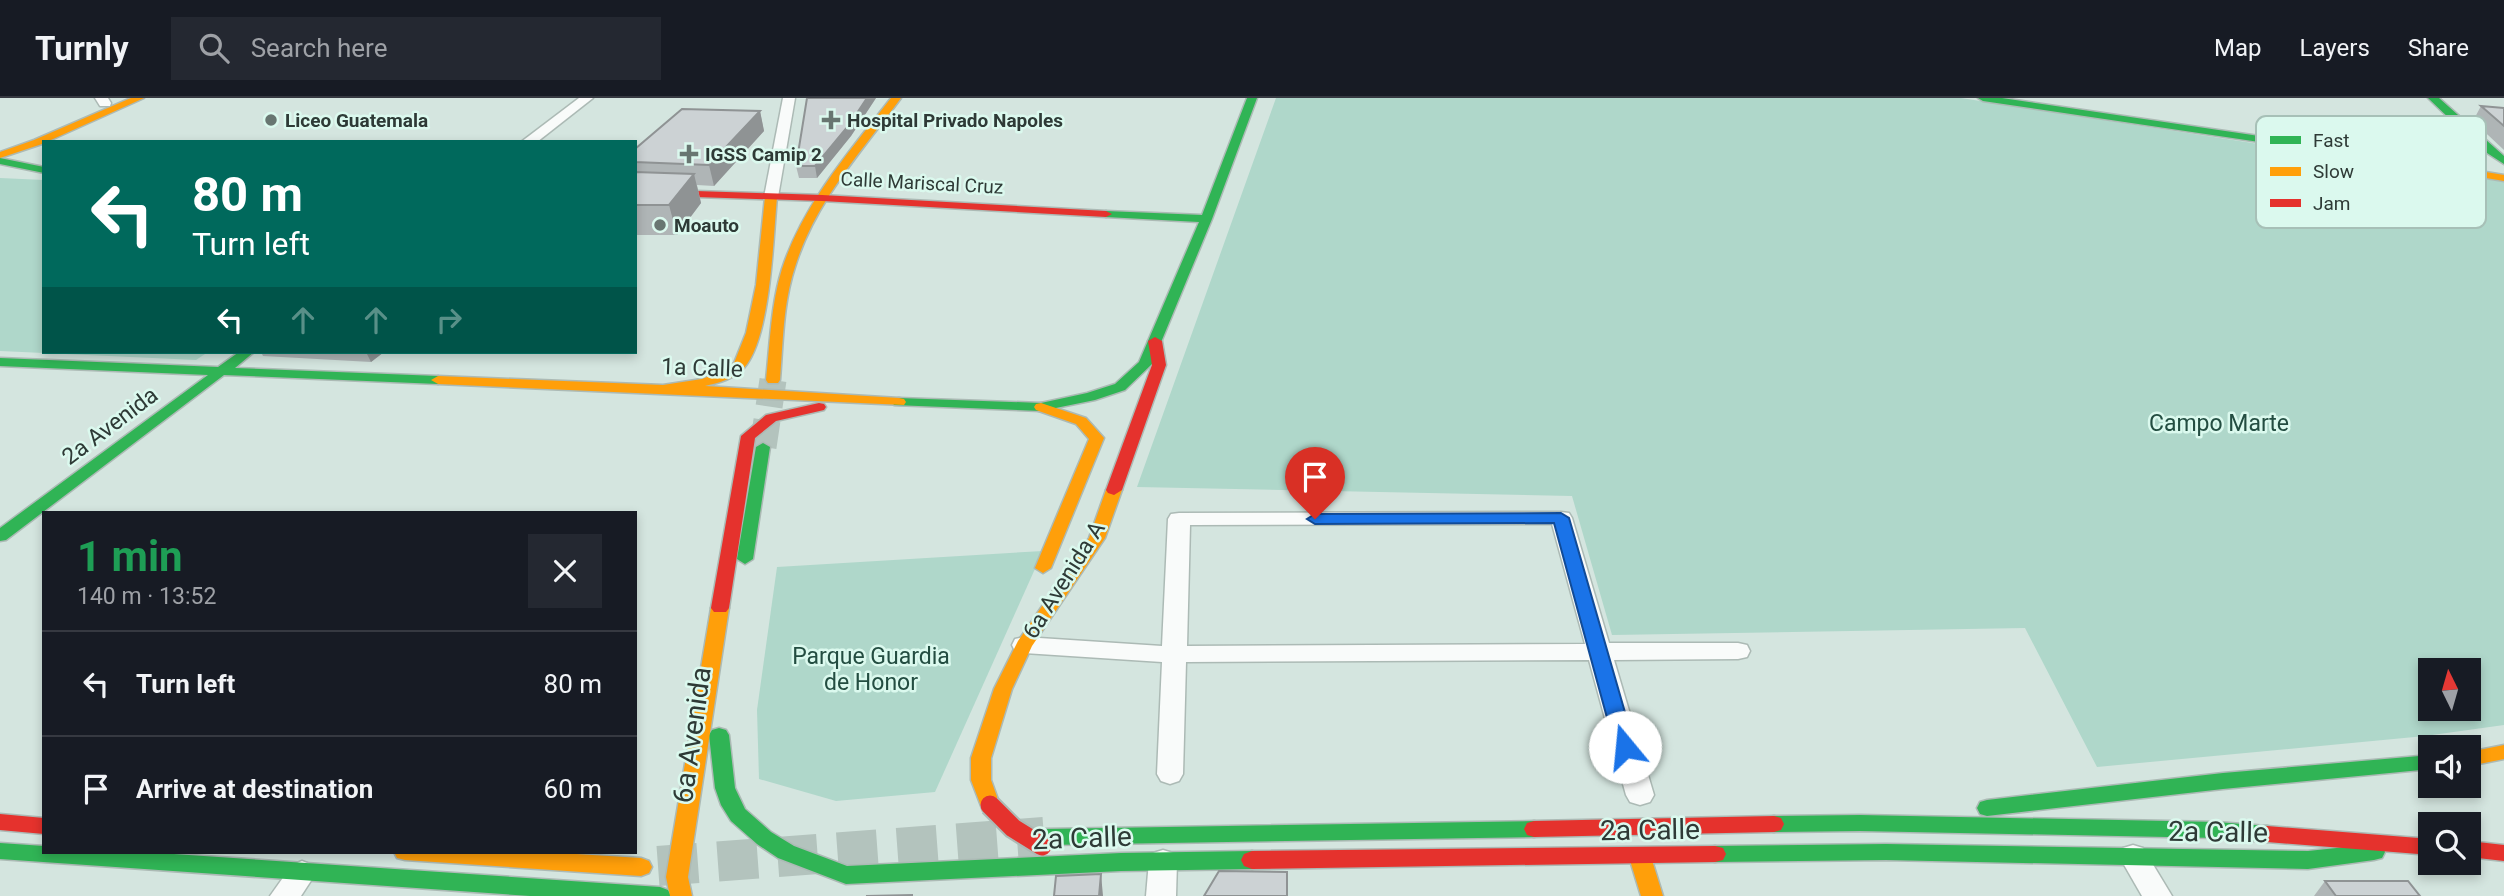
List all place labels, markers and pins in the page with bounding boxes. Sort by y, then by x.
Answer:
place label: Liceo Guatemala [285,109,428,132]
place label: Hospital Privado Napoles [847,109,1063,132]
marker: Hospital Privado Napoles [821,110,841,130]
marker: Liceo Guatemala [263,112,279,128]
place label: IGSS Camip 2 [705,143,822,166]
marker: IGSS Camip 2 [679,144,699,164]
place label: Moauto [674,214,739,237]
marker: Moauto [652,217,668,233]
pin [1285,447,1345,519]

